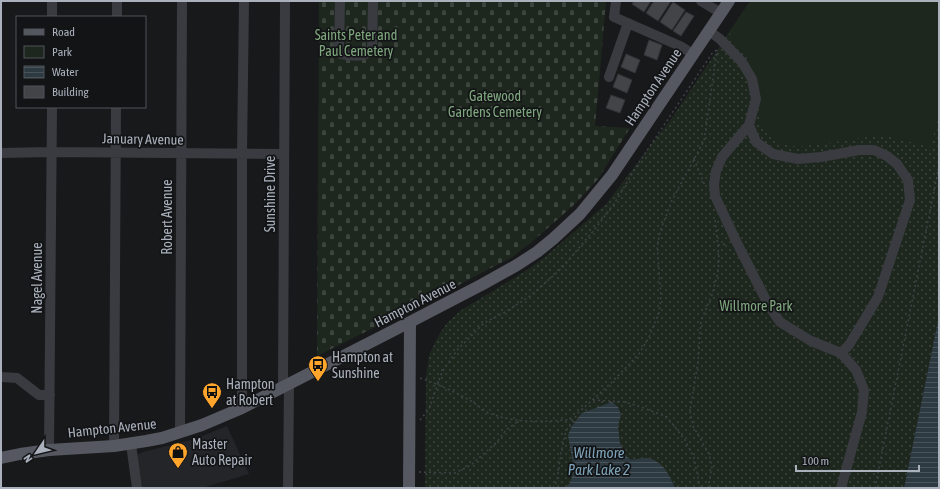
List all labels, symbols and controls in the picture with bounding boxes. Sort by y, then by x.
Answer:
legend [16,16,146,108]
text: Road [52,25,75,39]
park label: Saints Peter and Paul Cemetery [315,27,397,59]
text: Park [52,45,73,59]
street label: Hampton Avenue [621,46,685,128]
text: Water [52,65,79,79]
text: Building [52,85,90,99]
park label: Gatewood Gardens Cemetery [448,88,542,120]
street label: January Avenue [102,130,184,148]
street label: Sunshine Drive [262,156,278,232]
street label: Robert Avenue [159,179,175,255]
street label: Nagel Avenue [29,242,45,314]
street label: Hampton Avenue [372,276,458,330]
park label: Willmore Park [719,298,793,314]
place label: Hampton at Sunshine [332,349,393,381]
bus stop icon: Hampton at Sunshine [307,354,329,382]
place label: Hampton at Robert [226,376,275,408]
bus stop icon: Hampton at Robert [201,381,223,409]
street label: Hampton Avenue [67,415,157,441]
north arrow [16,433,56,473]
place label: Master Auto Repair [192,436,253,468]
shop icon: Master Auto Repair [167,441,189,469]
water label: Willmore Park Lake 2 [568,444,630,478]
scale bar [796,447,919,473]
text: N [21,453,35,465]
text: 100 m [802,454,829,468]

